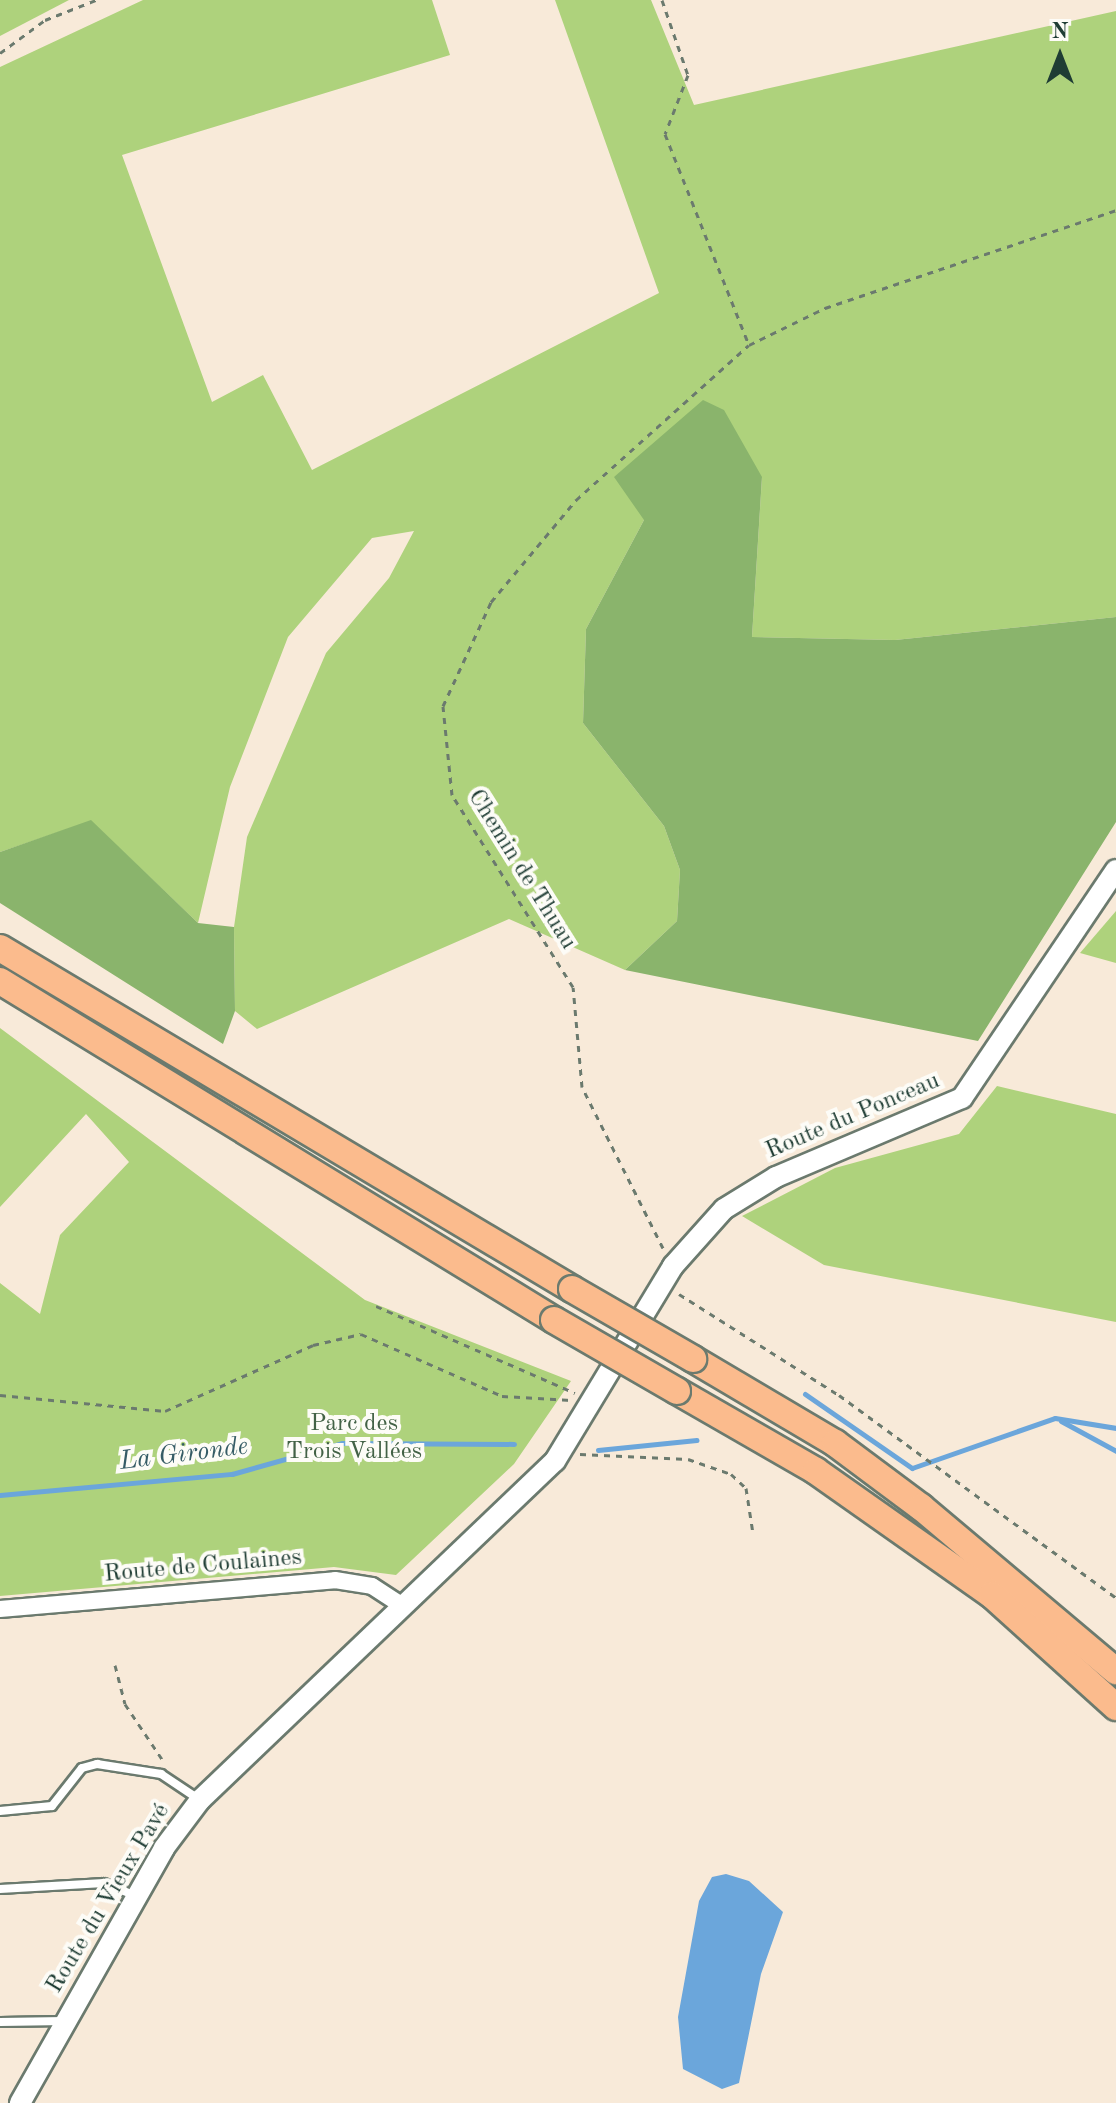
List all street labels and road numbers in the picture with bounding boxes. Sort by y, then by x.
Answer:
street label: Chemin de Thuau [460,785,582,955]
street label: Route du Ponceau [762,1067,944,1167]
street label: Route de Coulaines [103,1544,303,1590]
street label: Route du Vieux Pavé [41,1799,177,1999]

